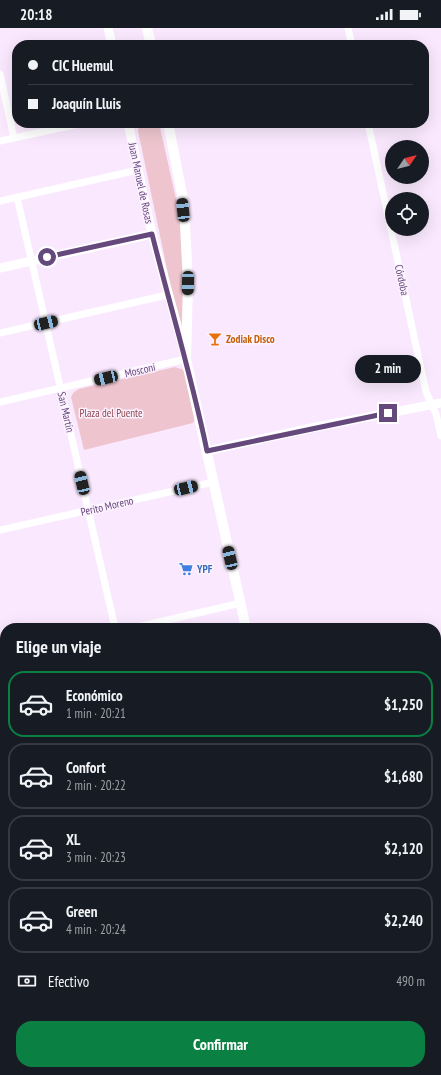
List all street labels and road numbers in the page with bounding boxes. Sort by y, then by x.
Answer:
street label: Juan Manuel de Rosas [125,140,156,225]
street label: Córdoba [392,263,412,297]
street label: Mosconi [123,360,157,380]
street label: San Martín [55,390,77,434]
street label: Perito Moreno [79,493,135,519]

